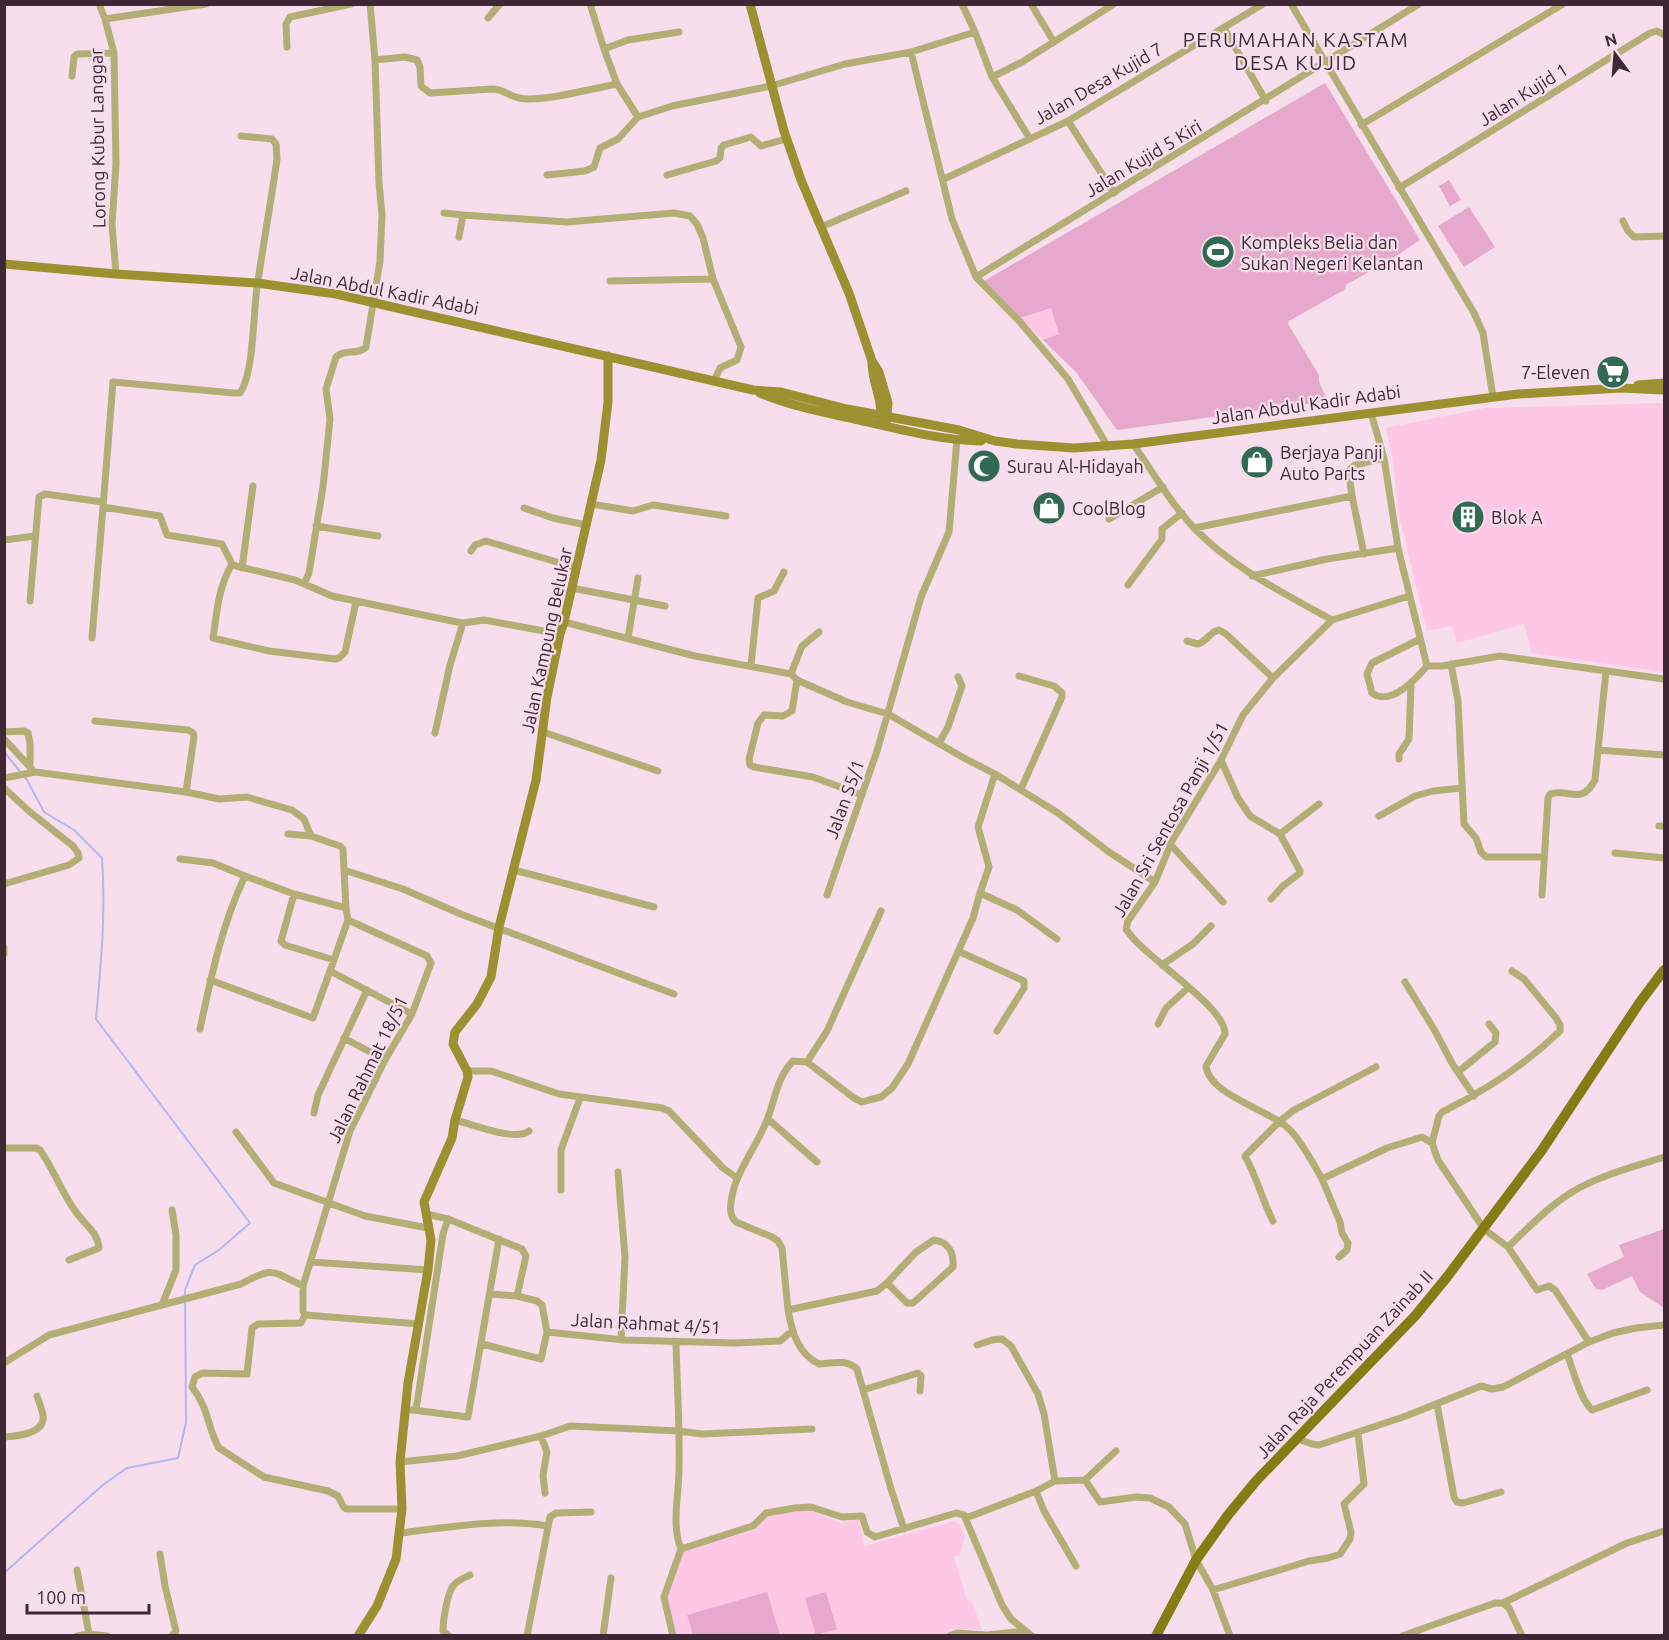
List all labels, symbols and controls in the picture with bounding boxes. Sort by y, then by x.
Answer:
north arrow [1585,24,1645,84]
district label: PERUMAHAN KASTAM DESA KUJID [1183,28,1409,74]
text: N [1603,29,1619,50]
street label: Jalan Desa Kujid 7 [1030,38,1166,128]
street label: Lorong Kubur Langgar [85,48,109,228]
street label: Jalan Kujid 1 [1475,59,1571,129]
street label: Jalan Kujid 5 Kiri [1081,115,1205,201]
place label: Kompleks Belia dan Sukan Negeri Kelantan [1241,232,1423,273]
sports icon: Kompleks Belia dan Sukan Negeri Kelantan [1200,234,1236,270]
street label: Jalan Abdul Kadir Adabi [289,262,481,318]
supermarket icon: 7-Eleven [1595,354,1631,390]
place label: 7-Eleven [1521,362,1590,382]
street label: Jalan Abdul Kadir Adabi [1210,381,1402,427]
place label: Berjaya Panji Auto Parts [1280,442,1383,483]
shop icon: Berjaya Panji Auto Parts [1239,444,1275,480]
mosque icon: Surau Al-Hidayah [966,448,1002,484]
place label: Surau Al-Hidayah [1007,456,1144,476]
shop icon: CoolBlog [1031,490,1067,526]
place label: CoolBlog [1072,498,1146,518]
building icon: Blok A [1450,499,1486,535]
place label: Blok A [1491,507,1543,527]
street label: Jalan Kampung Belukar [517,545,575,735]
street label: Jalan Sri Sentosa Panji 1/51 [1108,718,1232,920]
street label: Jalan S5/1 [820,757,868,841]
street label: Jalan Rahmat 18/51 [323,993,411,1145]
street label: Jalan Raja Perempuan Zainab II [1252,1266,1436,1462]
street label: Jalan Rahmat 4/51 [570,1309,722,1337]
scale bar [27,1577,148,1615]
text: 100 m [36,1587,86,1607]

